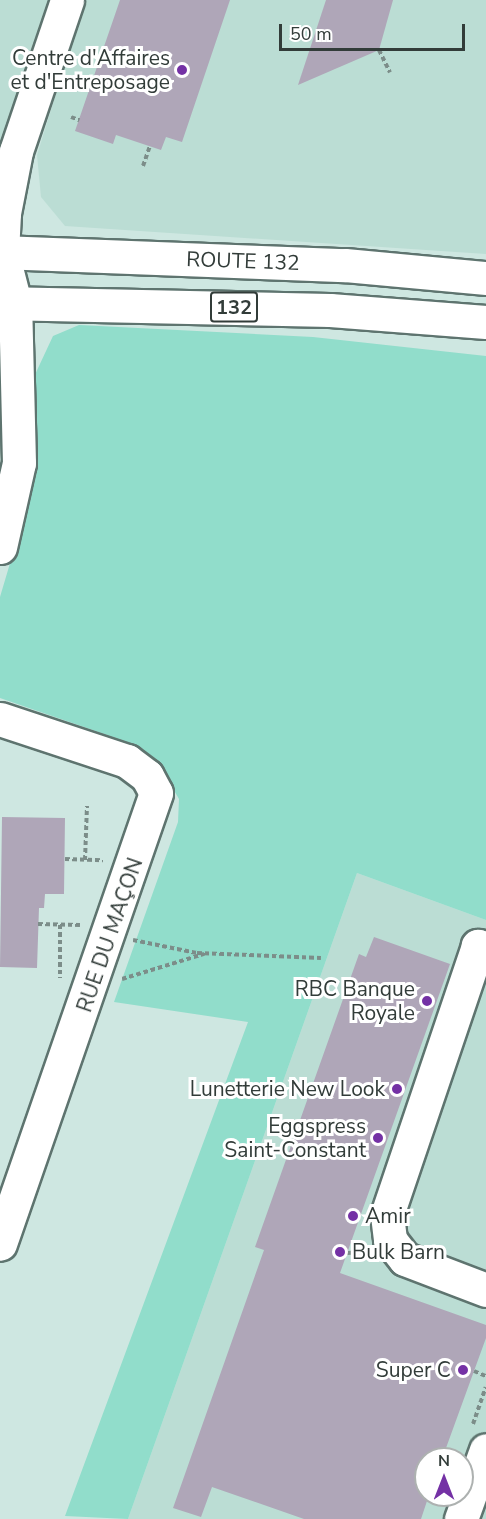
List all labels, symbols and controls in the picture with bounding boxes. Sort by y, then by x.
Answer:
scale bar [282,12,468,50]
text: 50 m [290,22,332,46]
place label: Centre d'Affaires et d'Entreposage [11,45,170,95]
marker: Centre d'Affaires et d'Entreposage [175,63,189,77]
street label: ROUTE 132 [186,246,300,276]
road number: 132 [210,290,258,324]
street label: RUE DU MAÇON [72,855,148,1015]
place label: RBC Banque Royale [295,976,415,1026]
marker: RBC Banque Royale [420,994,434,1008]
place label: Lunetterie New Look [190,1076,385,1102]
marker: Lunetterie New Look [390,1082,404,1096]
place label: Eggspress Saint-Constant [224,1113,366,1163]
marker: Eggspress Saint-Constant [371,1131,385,1145]
place label: Amir [365,1203,411,1229]
marker: Amir [346,1209,360,1223]
place label: Bulk Barn [352,1239,445,1265]
marker: Bulk Barn [333,1245,347,1259]
place label: Super C [376,1357,451,1383]
marker: Super C [456,1363,470,1377]
north arrow [414,1447,474,1507]
text: N [438,1450,450,1472]

